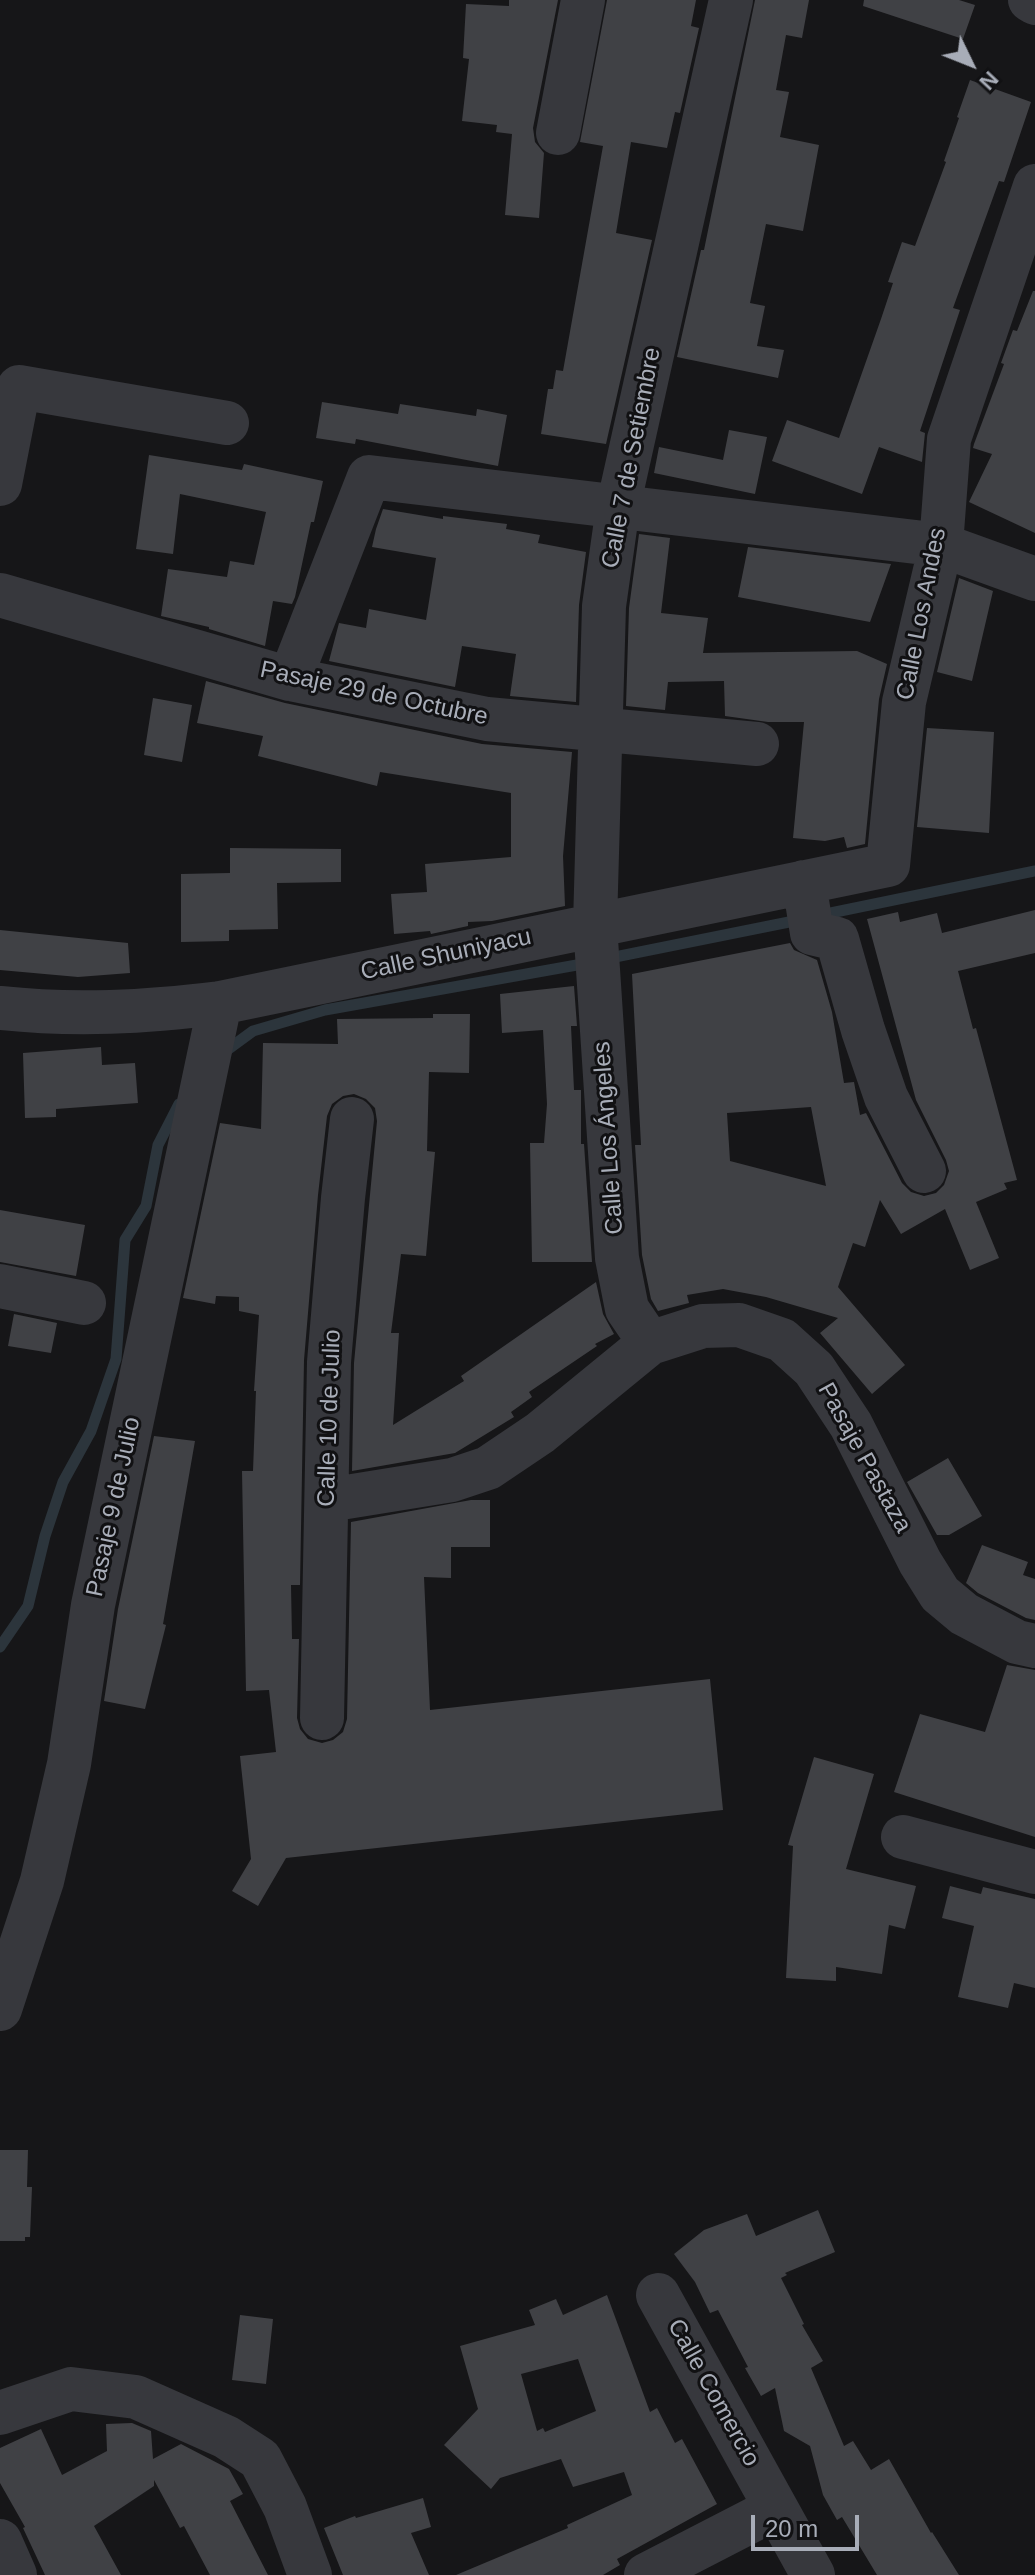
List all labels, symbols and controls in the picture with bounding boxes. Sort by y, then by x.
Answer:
north arrow [931,24,1011,104]
text: N [974,66,1003,95]
street label: Calle 7 de Setiembre [596,345,668,571]
street label: Calle Los Andes [891,525,953,703]
street label: Pasaje 29 de Octubre [257,656,491,732]
street label: Calle Shuniyacu [358,923,534,987]
street label: Calle Los Ángeles [588,1041,630,1235]
street label: Calle 10 de Julio [313,1329,347,1507]
street label: Pasaje Pastaza [811,1378,917,1538]
street label: Pasaje 9 de Julio [81,1415,147,1599]
street label: Calle Comercio [661,2314,765,2472]
scale bar [755,2499,863,2549]
text: 20 m [765,2515,818,2542]

